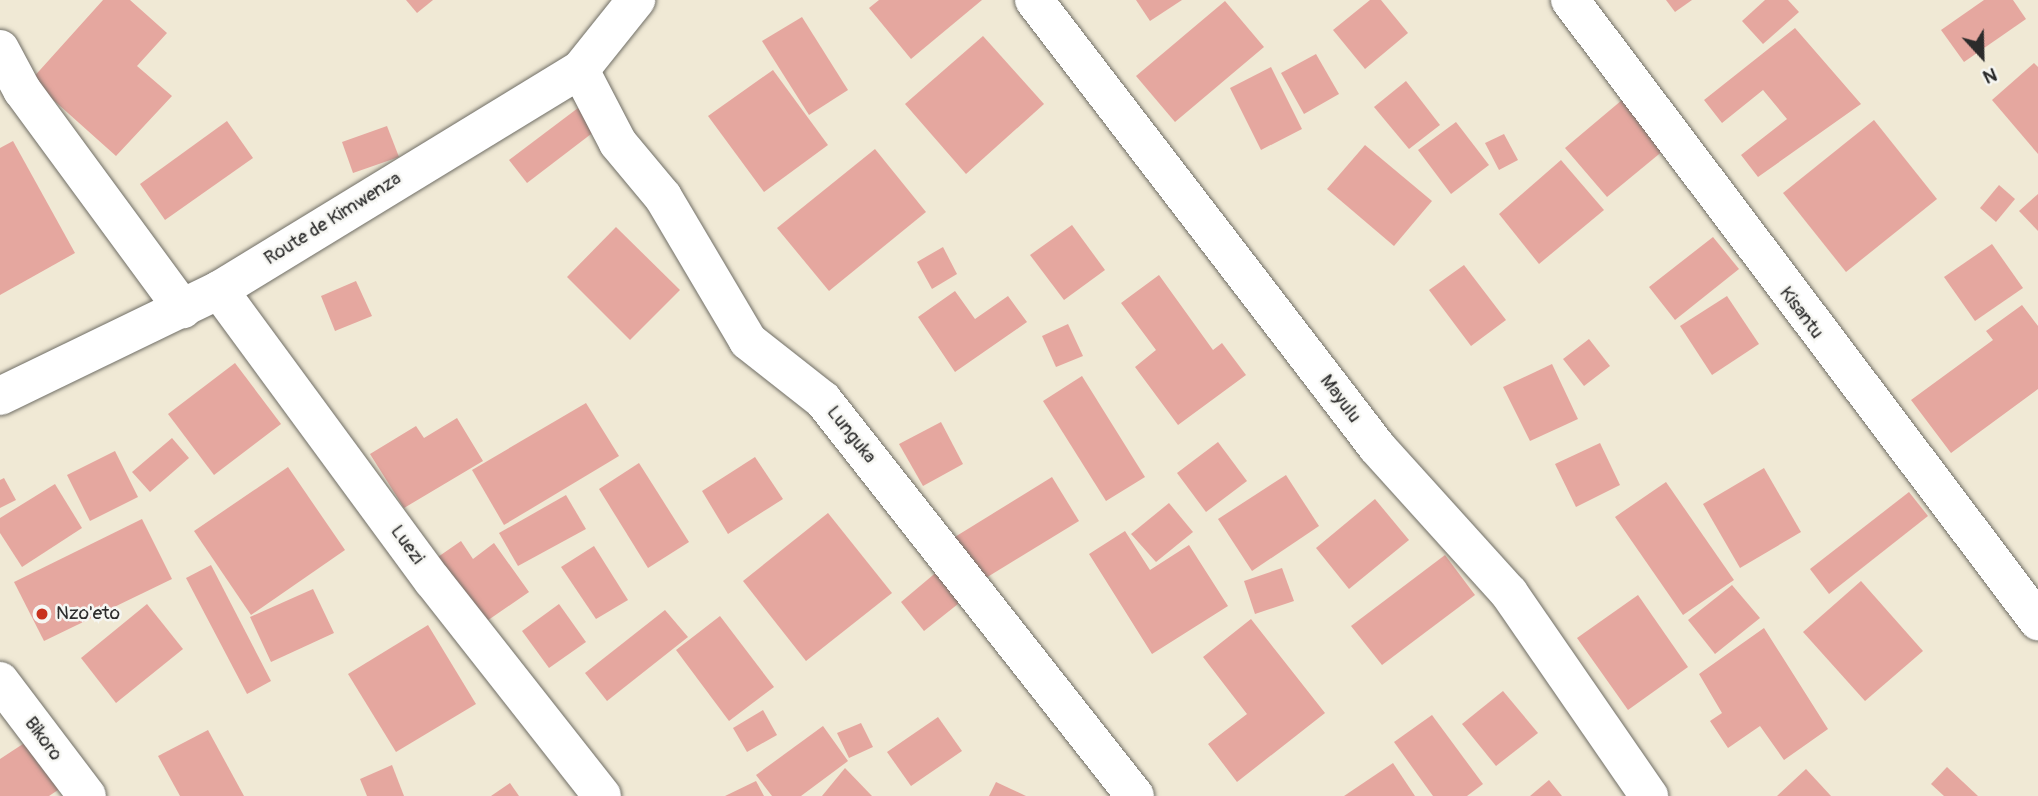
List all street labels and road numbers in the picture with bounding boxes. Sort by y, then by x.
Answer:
street label: Route de Kimwenza [260,168,406,270]
street label: Kisantu [1774,282,1828,344]
street label: Mayulu [1315,370,1365,428]
street label: Lunguka [821,402,881,468]
street label: Luezi [385,521,429,569]
street label: Bikoro [19,713,67,765]

